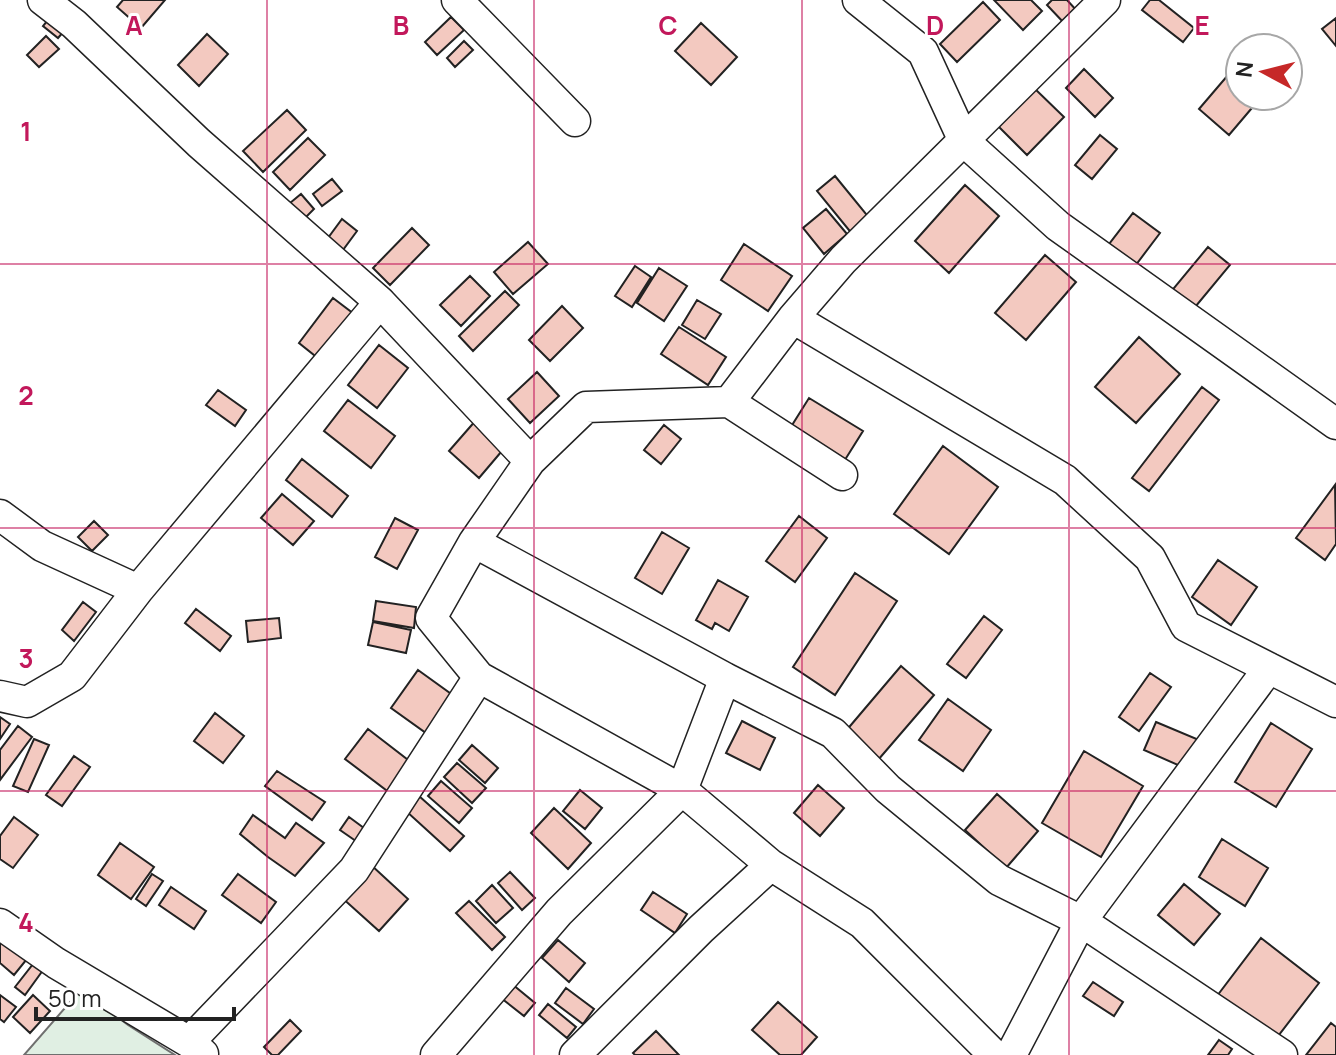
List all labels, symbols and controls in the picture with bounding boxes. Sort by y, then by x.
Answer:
text: A [125,7,143,43]
text: B [393,7,409,43]
text: C [658,7,678,43]
text: D [926,7,944,43]
text: E [1194,7,1210,43]
north arrow [1224,32,1304,112]
text: N [1228,60,1260,79]
text: 1 [20,113,32,149]
text: 2 [18,377,34,413]
text: 3 [18,640,34,676]
text: 4 [18,904,34,940]
scale bar [36,971,234,1021]
text: 50 m [48,981,102,1014]

